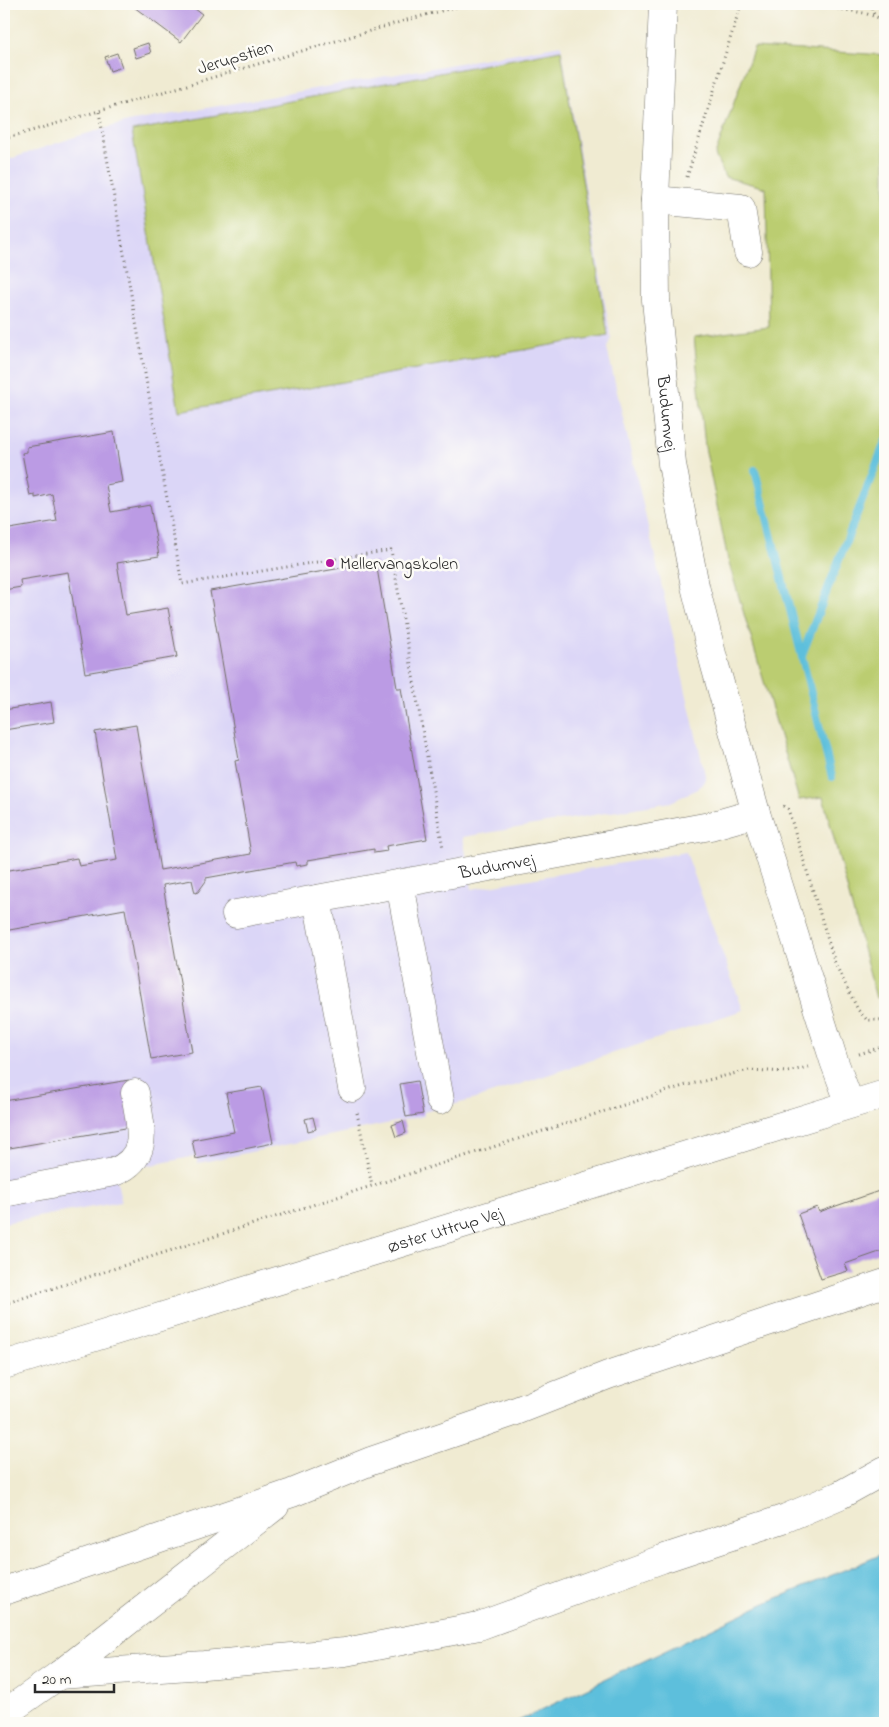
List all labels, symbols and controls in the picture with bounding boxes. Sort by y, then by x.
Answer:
street label: Jerupstien [195,35,277,83]
street label: Budumvej [648,373,682,453]
place label: Mellervangskolen [340,552,458,579]
marker: Mellervangskolen [324,557,336,569]
street label: Budumvej [456,848,537,887]
street label: Øster Uttrup Vej [384,1201,506,1261]
scale bar [35,1662,114,1694]
text: 20 m [42,1669,72,1691]

